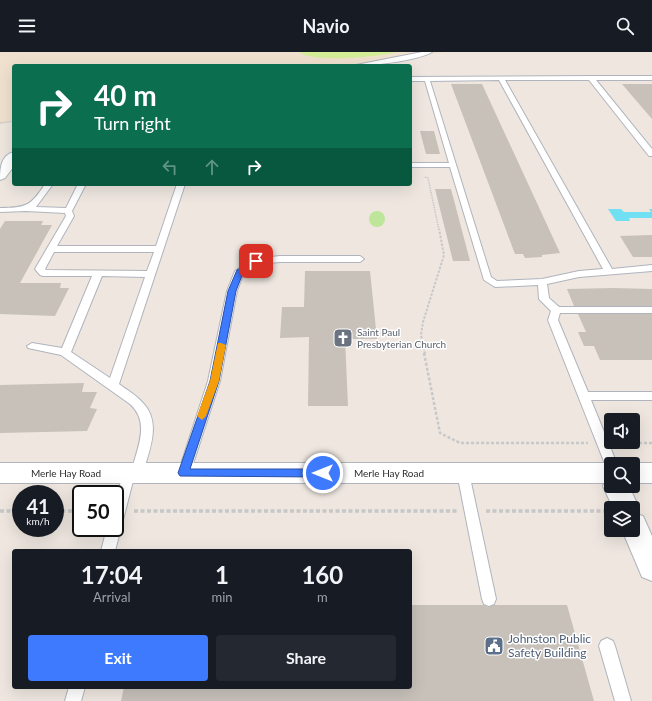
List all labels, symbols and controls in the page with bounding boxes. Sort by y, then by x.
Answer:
icon: menu [16,15,38,37]
text: Navio [303,15,349,37]
icon: search [614,15,636,37]
text: 40 m [94,78,157,112]
icon: right [28,80,80,132]
text: Turn right [94,112,171,134]
icon: left [159,156,181,178]
icon: ahead [201,156,223,178]
icon: right [243,156,265,178]
pin [239,244,273,278]
icon: arrive [245,250,267,272]
place label: Saint Paul Presbyterian Church [357,326,446,350]
church icon: Saint Paul Presbyterian Church [332,327,354,349]
map controls [604,413,640,537]
button: sound [604,413,640,449]
position arrow [302,452,344,494]
button: search [604,457,640,493]
street label: Merle Hay Road [31,467,101,479]
street label: Merle Hay Road [354,467,424,479]
speed limit sign: 50 [72,485,124,537]
text: 41 [26,494,50,518]
button: layers [604,501,640,537]
text: km/h [26,515,50,527]
text: 17:04 [81,560,143,589]
text: 1 [215,560,229,589]
text: 160 [301,560,343,589]
text: Arrival [93,589,130,605]
text: min [212,589,233,605]
text: m [317,589,328,605]
place label: Johnston Public Safety Building [508,631,591,660]
button: Exit [28,635,208,681]
button: Share [216,635,396,681]
public building icon: Johnston Public Safety Building [483,635,505,657]

